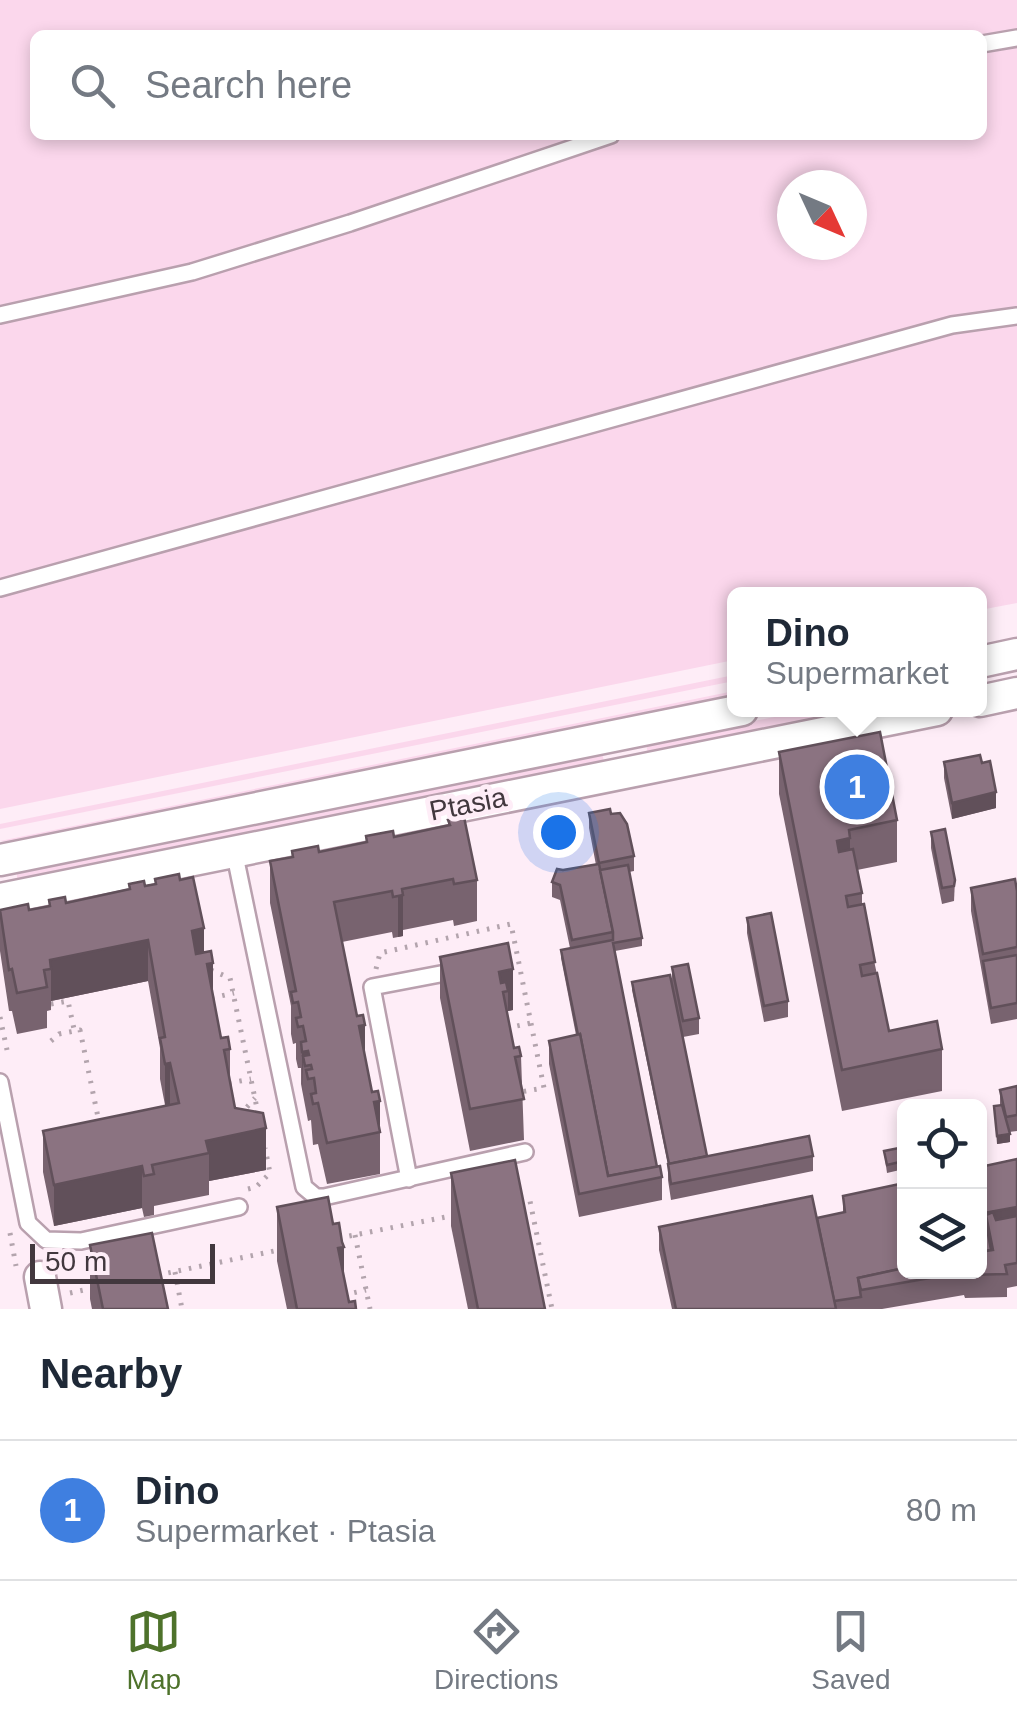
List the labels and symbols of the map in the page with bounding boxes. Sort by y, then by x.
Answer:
north arrow [777,170,867,260]
pin: 1 [824,750,890,824]
street label: Ptasia [427,781,510,827]
your location [533,807,584,858]
scale bar [30,1239,215,1284]

